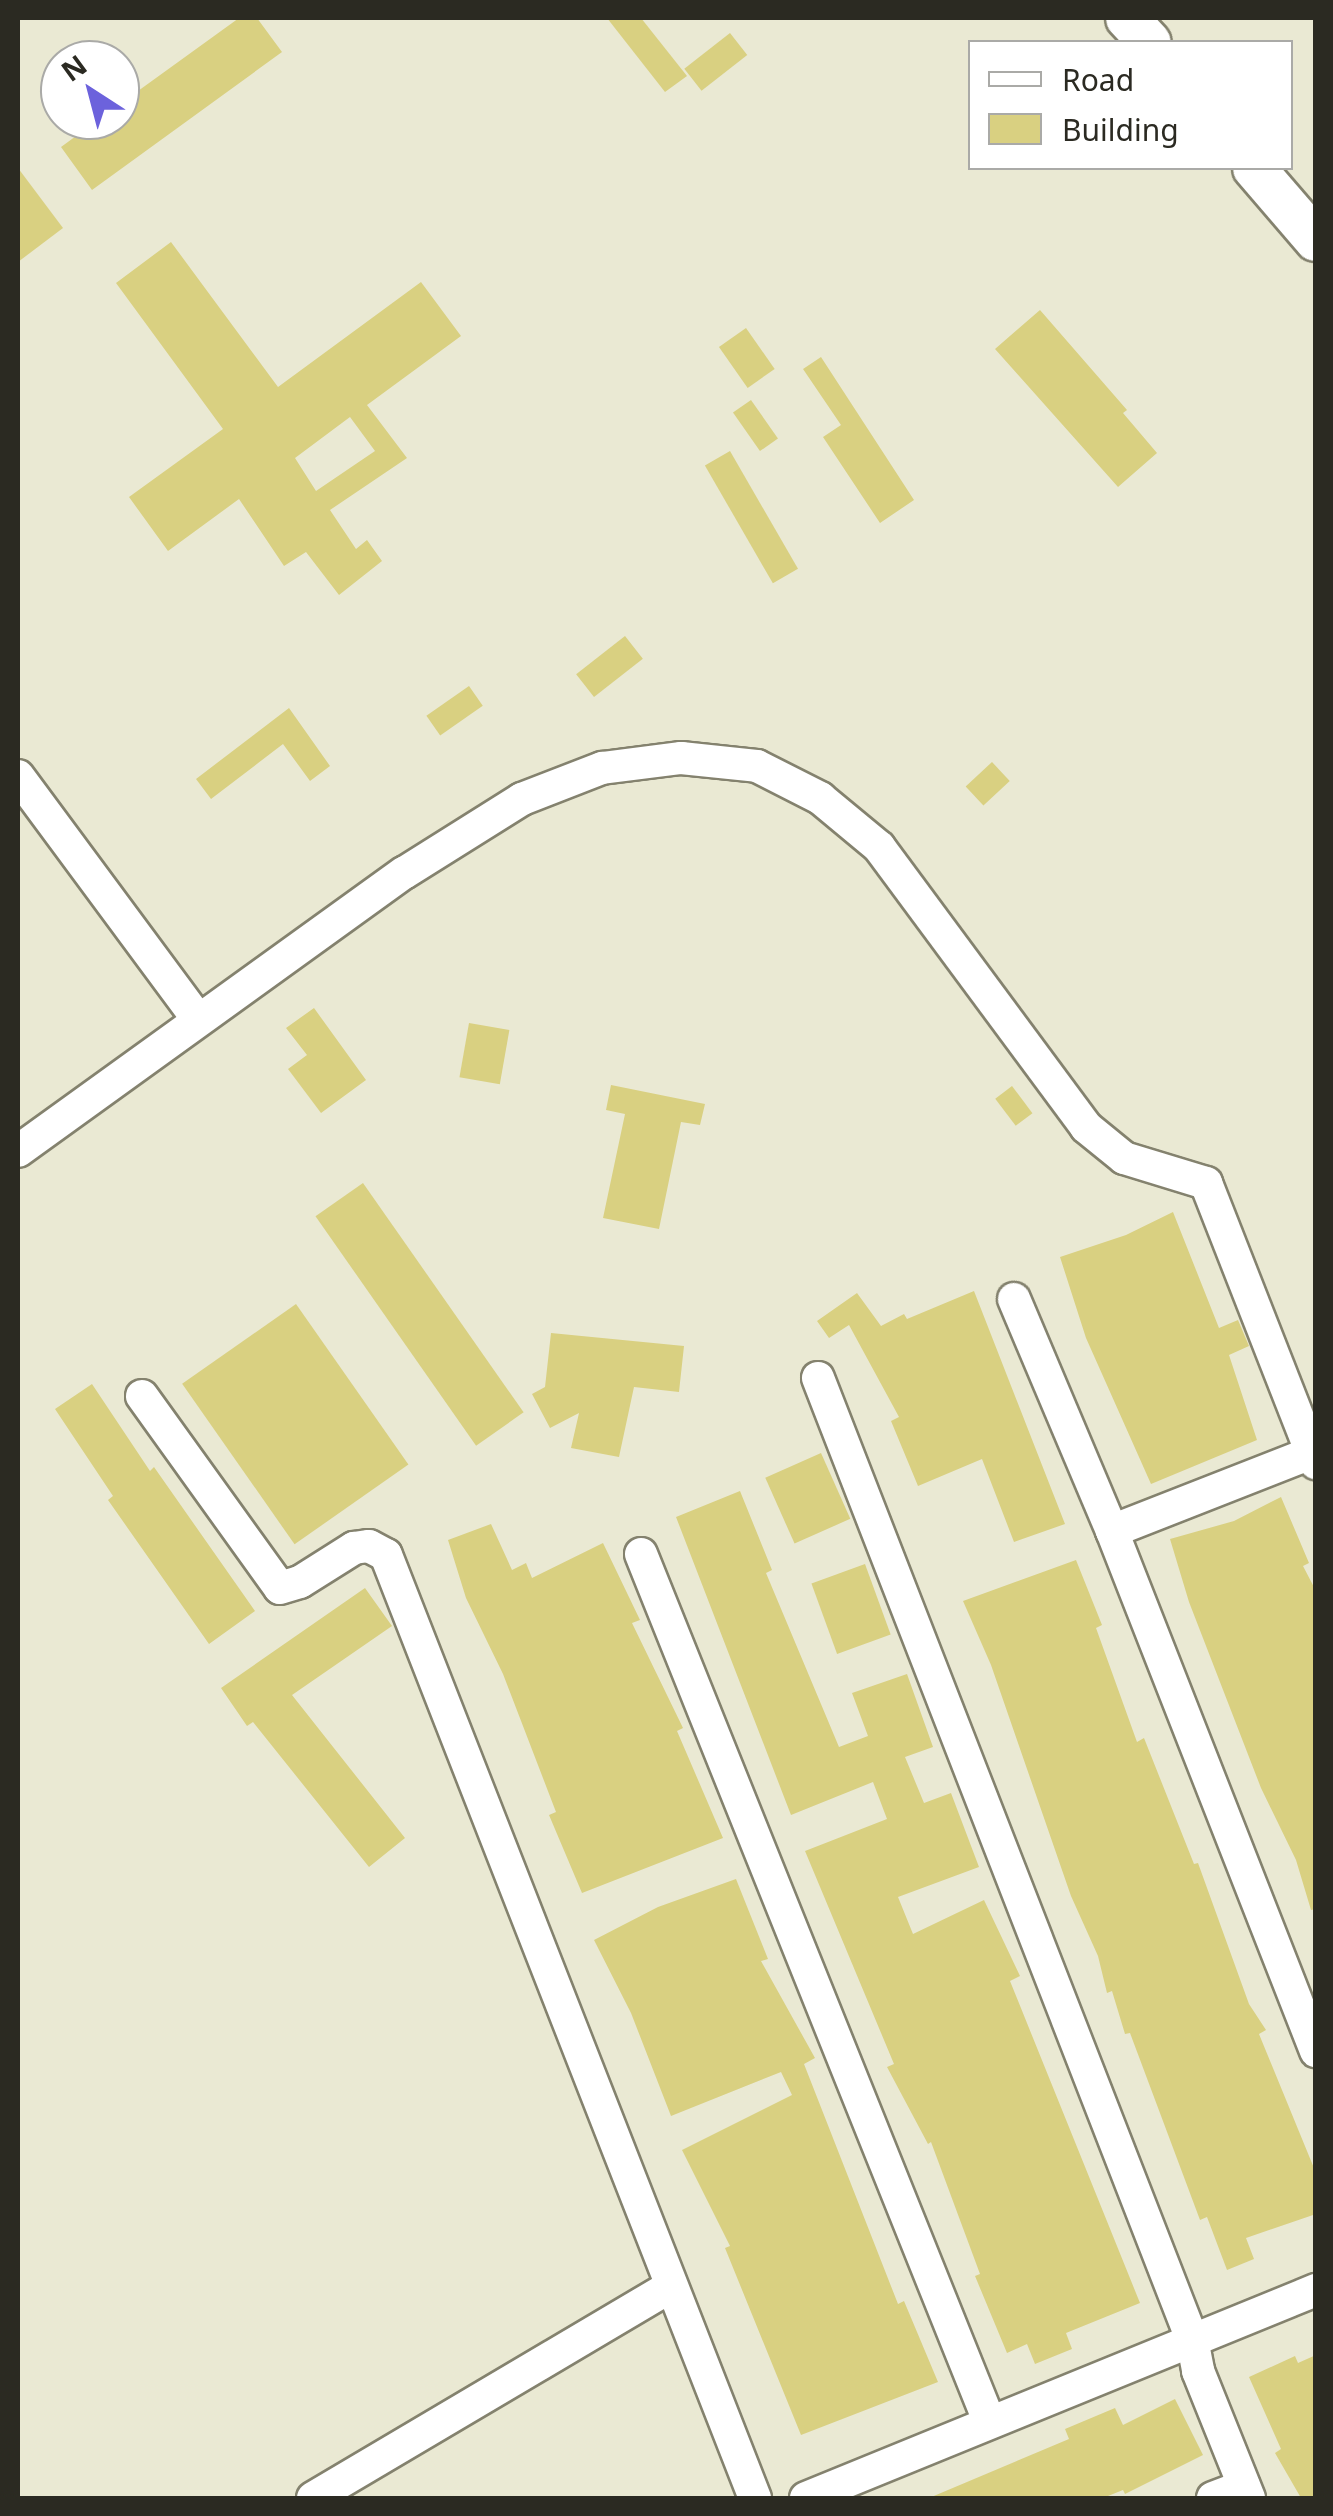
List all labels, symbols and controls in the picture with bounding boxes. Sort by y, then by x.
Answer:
north arrow [40,40,140,140]
legend [968,40,1293,170]
text: N [53,45,94,89]
text: Road [1062,59,1134,100]
text: Building [1062,109,1179,150]

